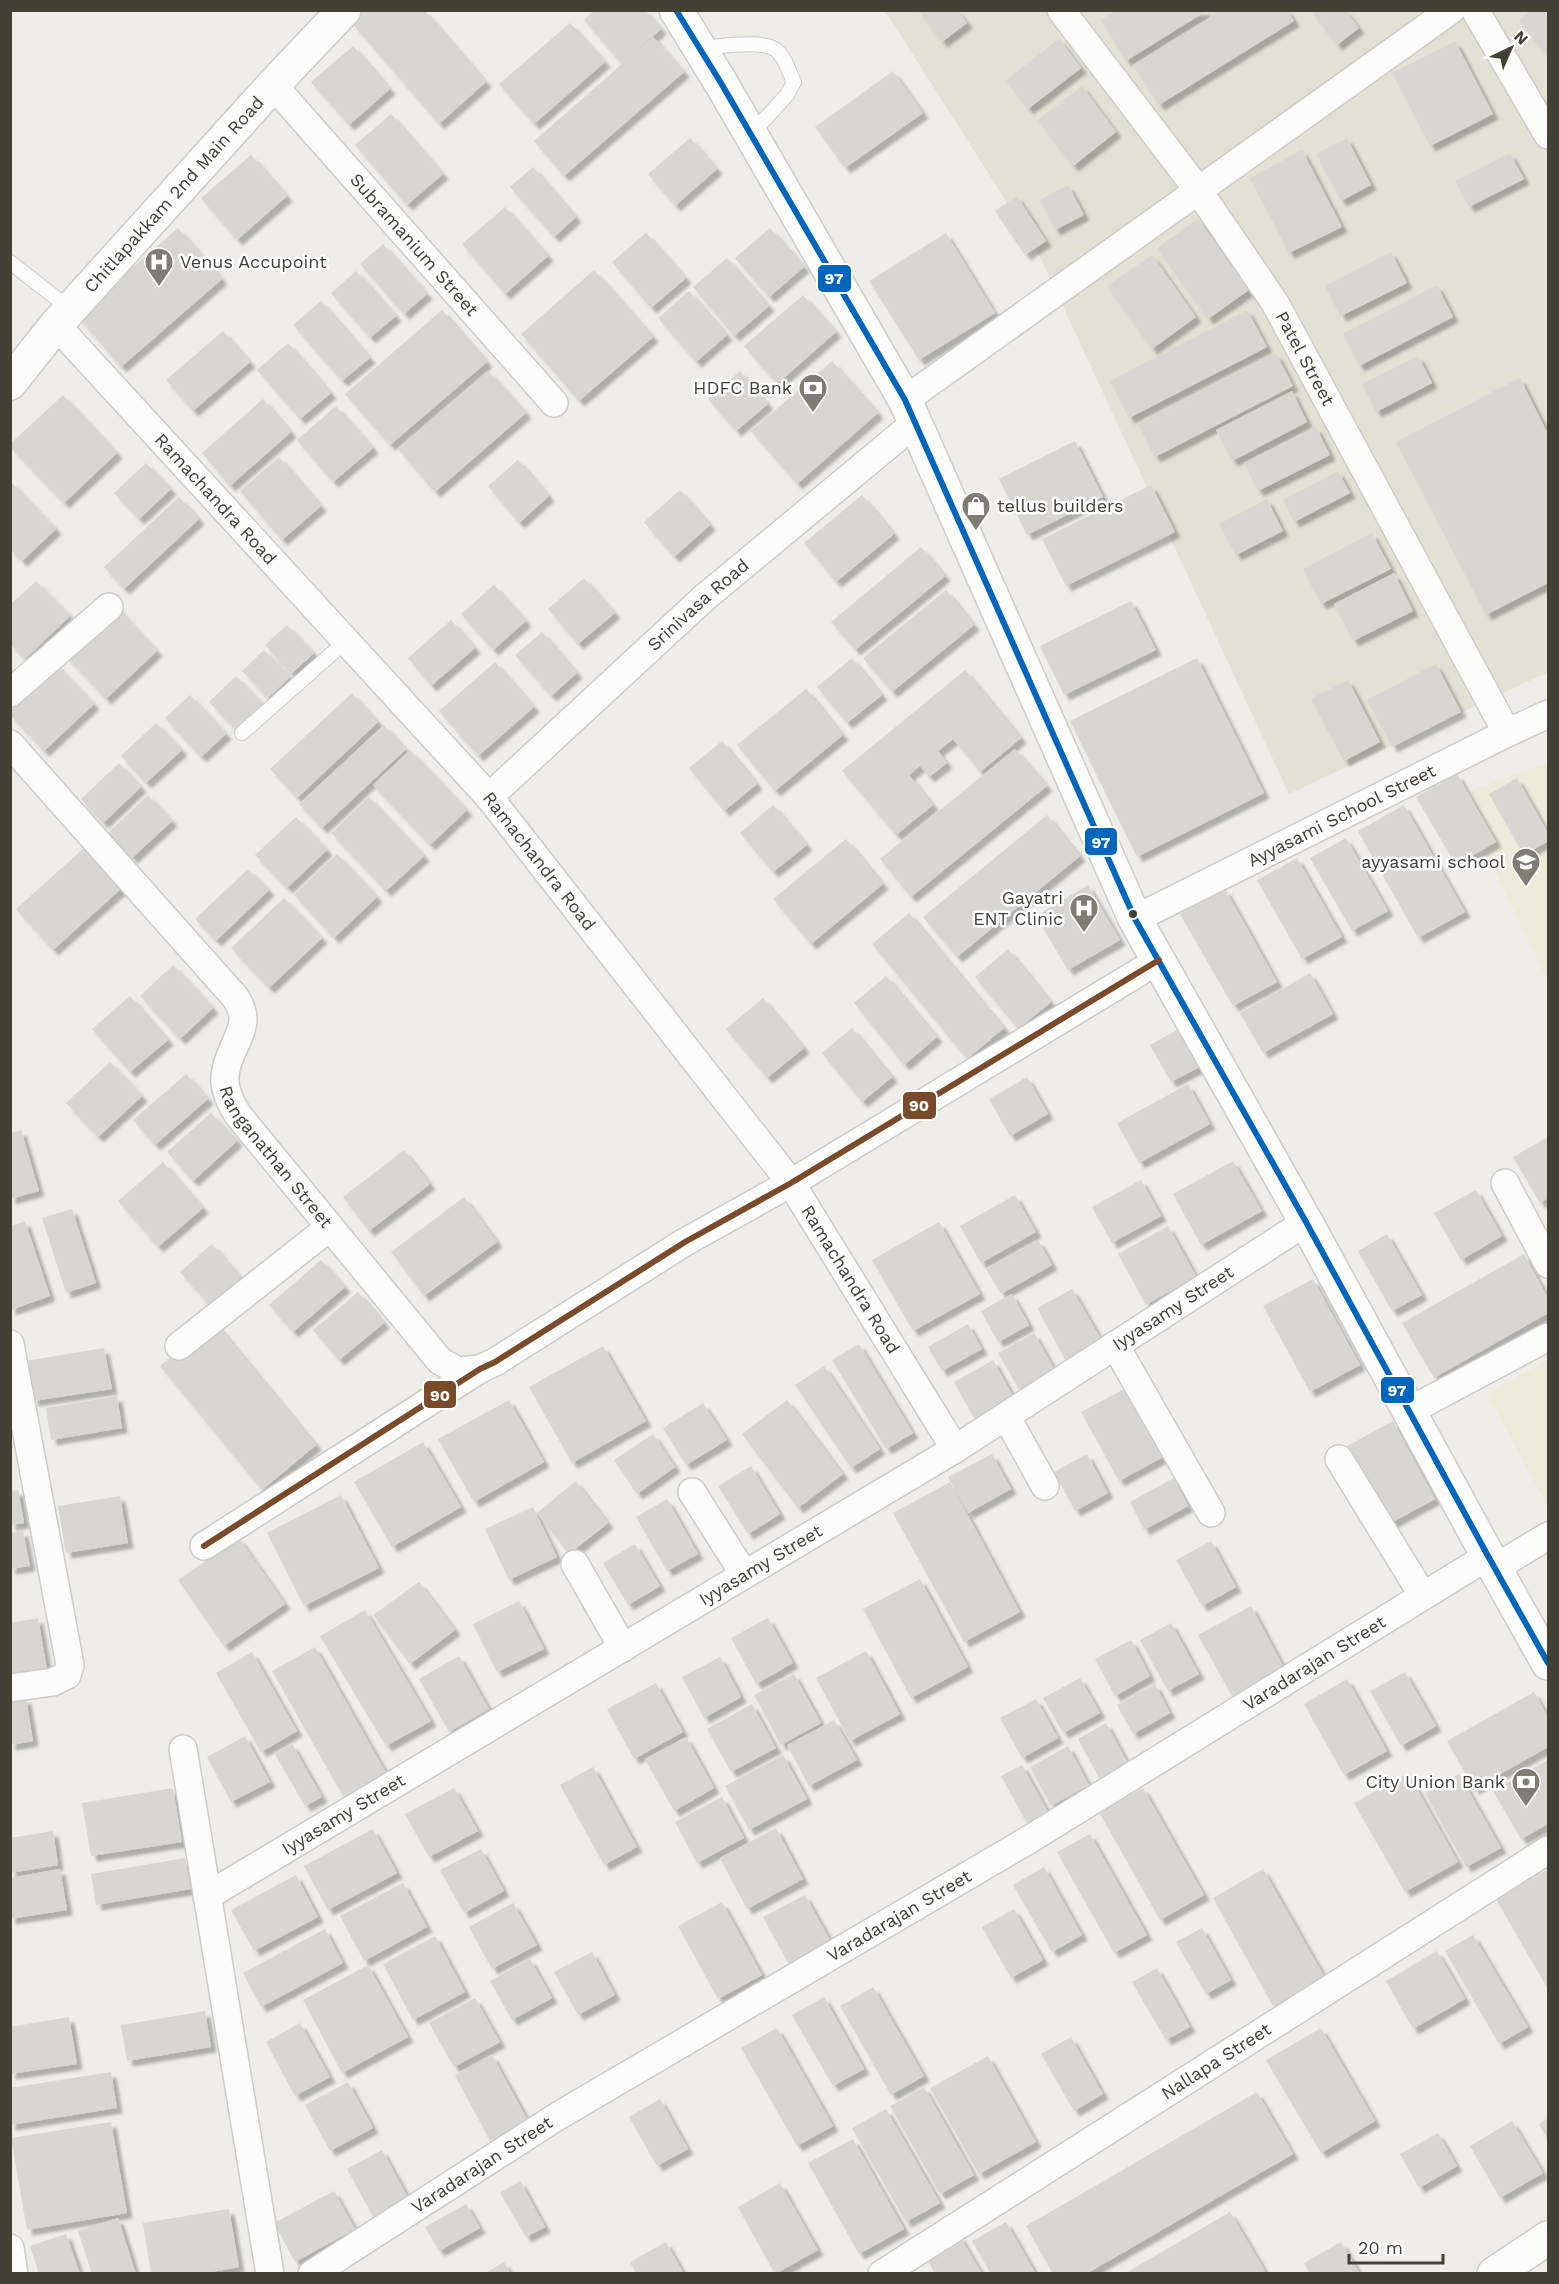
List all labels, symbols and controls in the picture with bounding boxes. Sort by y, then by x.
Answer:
north arrow [1481,18,1541,78]
text: N [1510,27,1532,49]
street label: Chitlapakkam 2nd Main Road [80,92,268,297]
street label: Subramanium Street [346,169,483,320]
hospital icon: Venus Accupoint [143,246,175,288]
place label: Venus Accupoint [180,251,327,272]
line badge: 97 [817,264,852,293]
text: 97 [824,269,844,288]
street label: Patel Street [1271,308,1340,409]
bank icon: HDFC Bank [797,372,829,414]
place label: HDFC Bank [693,377,792,398]
street label: Ramachandra Road [151,429,281,568]
shop icon: tellus builders [960,490,992,532]
place label: tellus builders [997,495,1124,516]
street label: Srinivasa Road [643,554,753,655]
street label: Ayyasami School Street [1244,759,1439,871]
street label: Ramachandra Road [479,787,600,934]
line badge: 97 [1084,827,1118,856]
text: 97 [1091,833,1111,852]
school or university icon: ayyasami school [1510,846,1542,888]
place label: ayyasami school [1361,851,1505,872]
place label: Gayatri ENT Clinic [973,887,1063,929]
hospital icon: Gayatri ENT Clinic [1068,892,1100,934]
unlabelled marker [1127,908,1139,920]
street label: Ranganathan Street [215,1083,338,1232]
line badge: 90 [902,1091,937,1120]
text: 90 [909,1096,929,1115]
street label: Ramachandra Road [797,1201,905,1357]
street label: Iyyasamy Street [1108,1261,1237,1354]
line badge: 97 [1380,1376,1415,1404]
line badge: 90 [423,1380,457,1409]
text: 97 [1387,1381,1407,1400]
text: 90 [430,1386,450,1405]
street label: Iyyasamy Street [695,1520,826,1610]
street label: Varadarajan Street [1239,1611,1390,1715]
bank icon: City Union Bank [1510,1766,1542,1808]
street label: Iyyasamy Street [278,1769,409,1859]
place label: City Union Bank [1365,1771,1505,1792]
street label: Varadarajan Street [823,1865,975,1966]
street label: Nallapa Street [1157,2018,1275,2104]
street label: Varadarajan Street [407,2111,556,2217]
scale bar [1349,2227,1444,2265]
text: 20 m [1358,2237,1403,2258]

